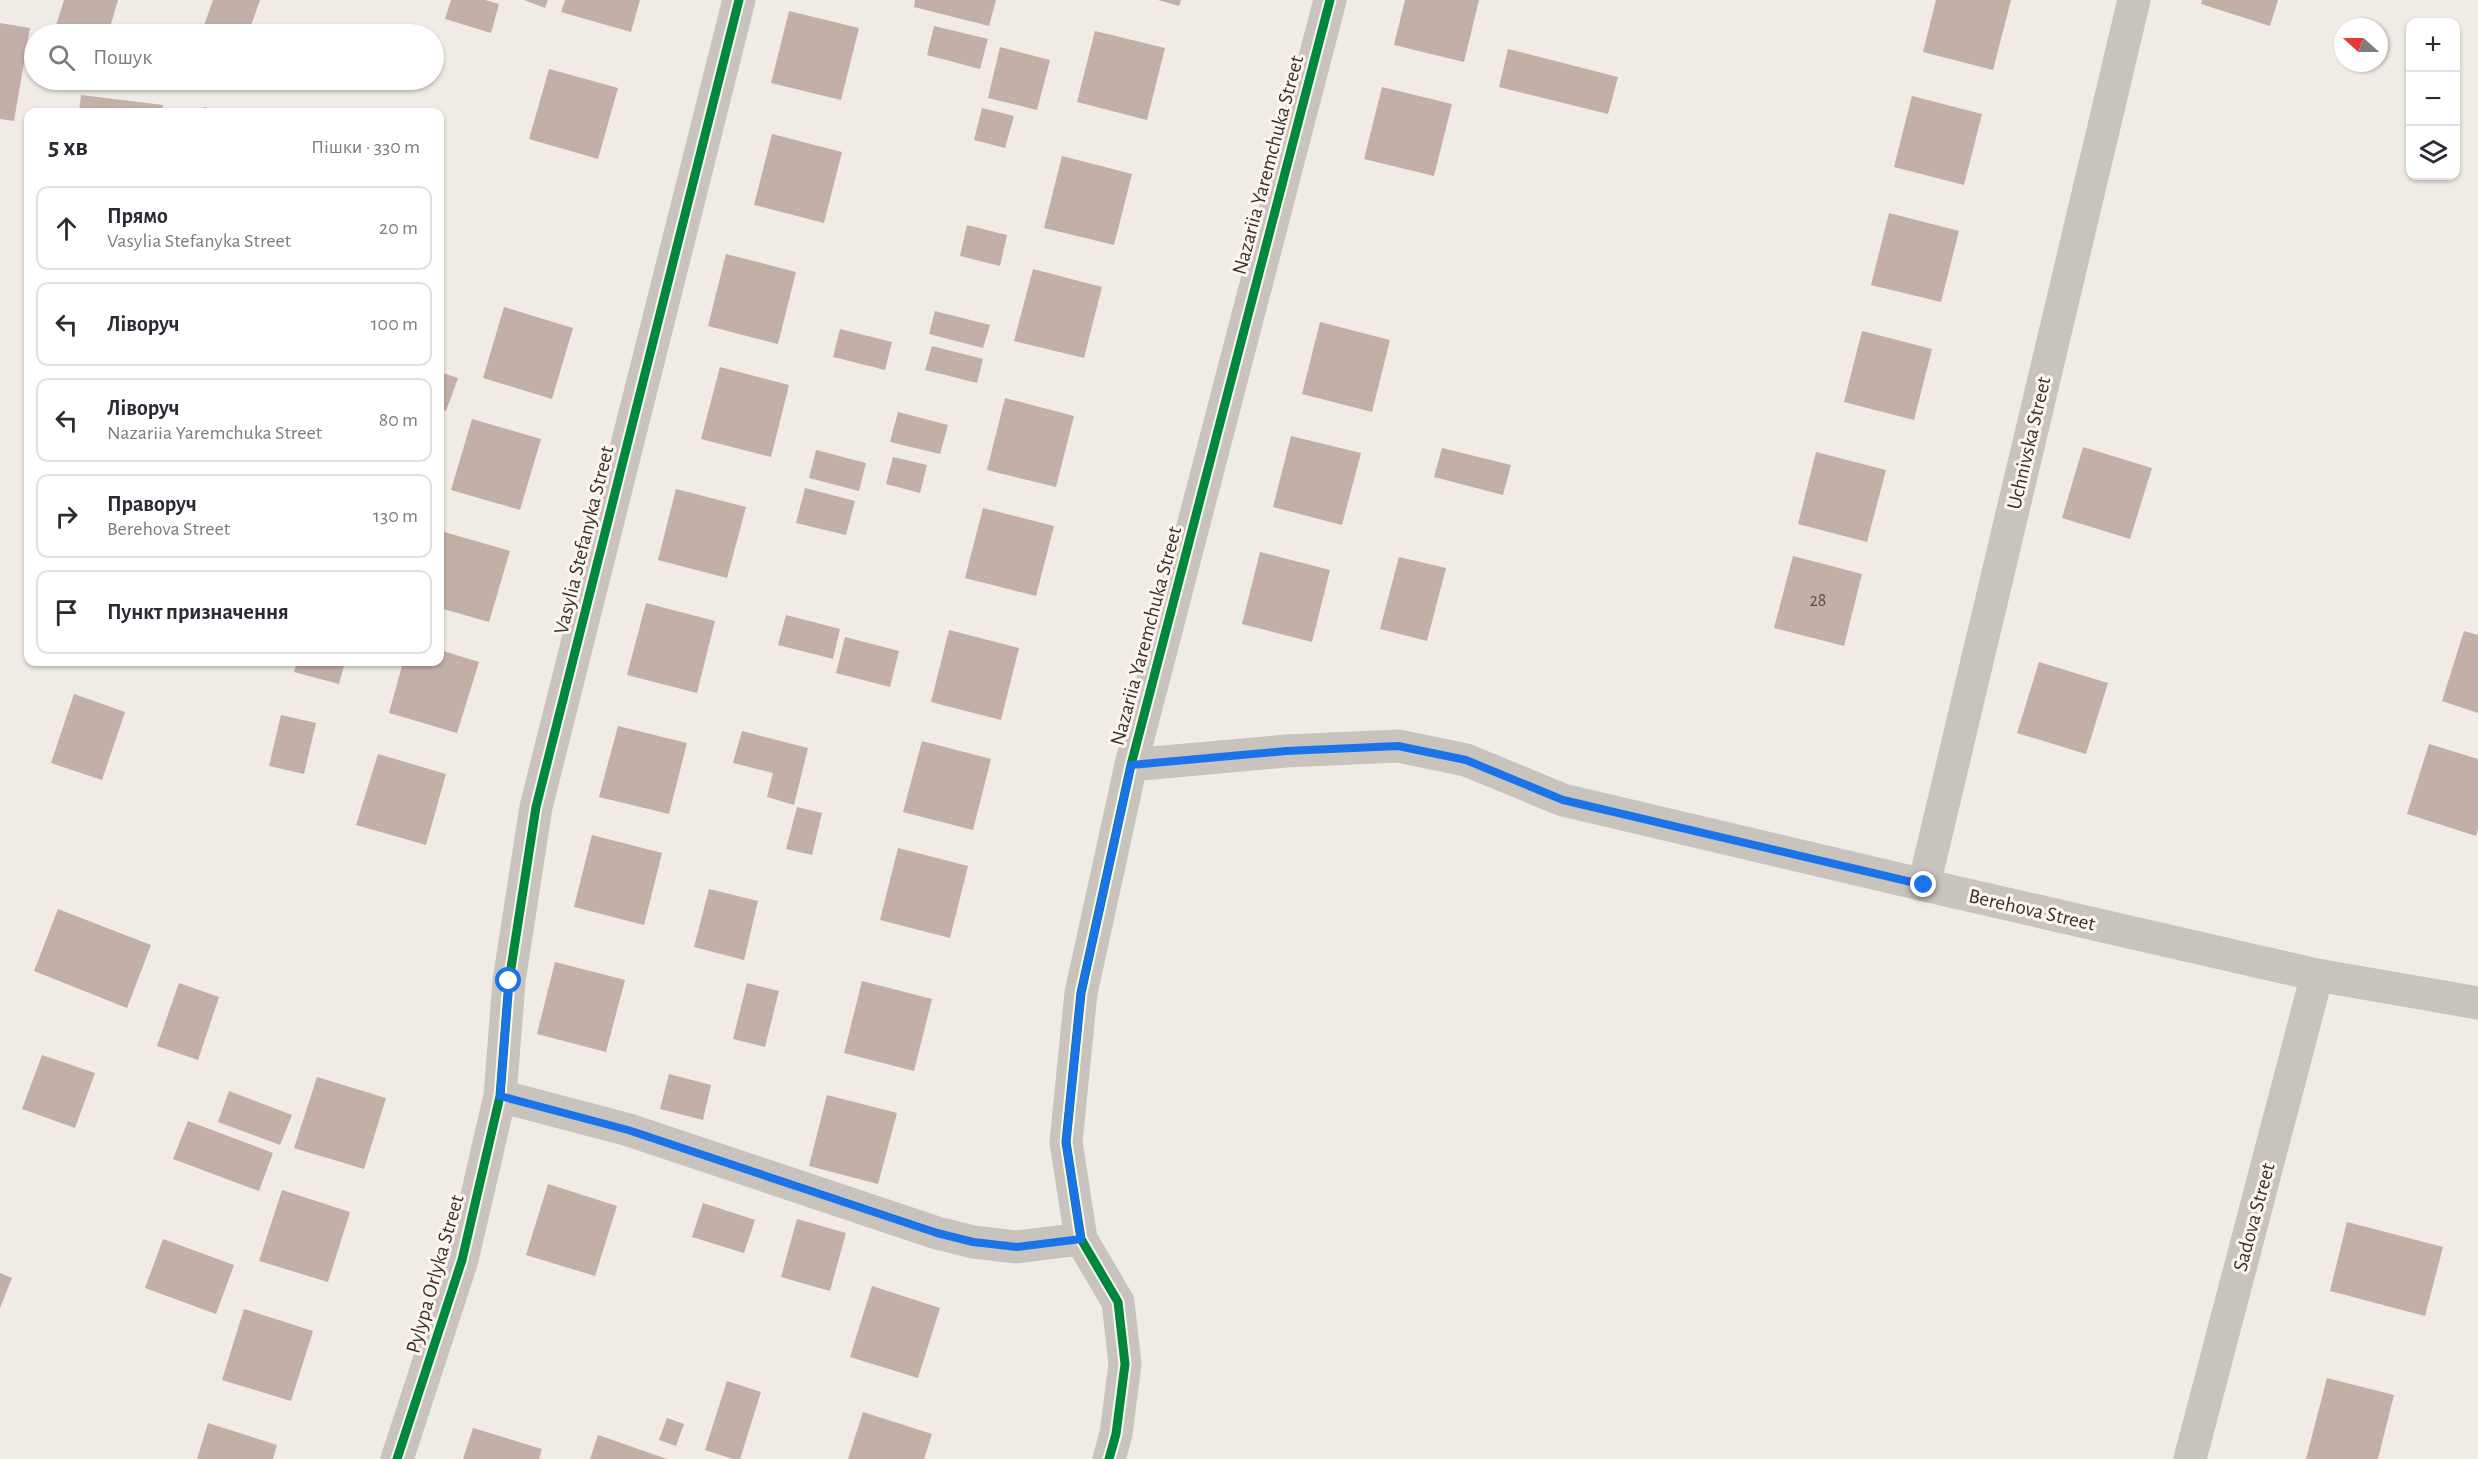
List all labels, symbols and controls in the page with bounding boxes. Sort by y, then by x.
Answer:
north arrow [2334,18,2388,72]
map controls [2406,18,2460,180]
button: + [2406,18,2460,72]
search box [24,24,444,90]
icon: search [45,41,78,74]
text: Пошук [93,46,152,68]
street label: Nazariia Yaremchuka Street [1229,53,1307,277]
button: − [2406,72,2460,126]
button: layers [2406,126,2460,180]
text: 5 хв [48,134,88,160]
text: Пішки · 330 m [311,137,420,157]
text: Прямо [107,205,168,227]
icon: ahead [50,212,83,245]
text: 20 m [379,218,418,238]
text: Vasylia Stefanyka Street [107,231,291,251]
icon: left [50,308,83,341]
text: Ліворуч [107,313,180,335]
text: 100 m [371,314,418,334]
street label: Uchnivska Street [2004,374,2055,511]
text: Ліворуч [107,397,180,419]
icon: left [50,404,83,437]
text: 80 m [379,410,418,430]
text: Nazariia Yaremchuka Street [107,423,322,443]
street label: Vasylia Stefanyka Street [550,443,618,636]
text: Праворуч [107,493,197,515]
icon: right [50,500,83,533]
text: 130 m [373,506,418,526]
text: Berehova Street [107,519,230,539]
street label: Nazariia Yaremchuka Street [1107,524,1185,748]
house number: 28 [1810,592,1826,610]
icon: arrive [50,596,83,629]
text: Пункт призначення [107,601,289,623]
route end [1910,871,1936,897]
street label: Berehova Street [1967,885,2098,935]
route start [495,967,521,993]
street label: Sadova Street [2229,1160,2279,1273]
street label: Pylypa Orlyka Street [402,1192,468,1356]

